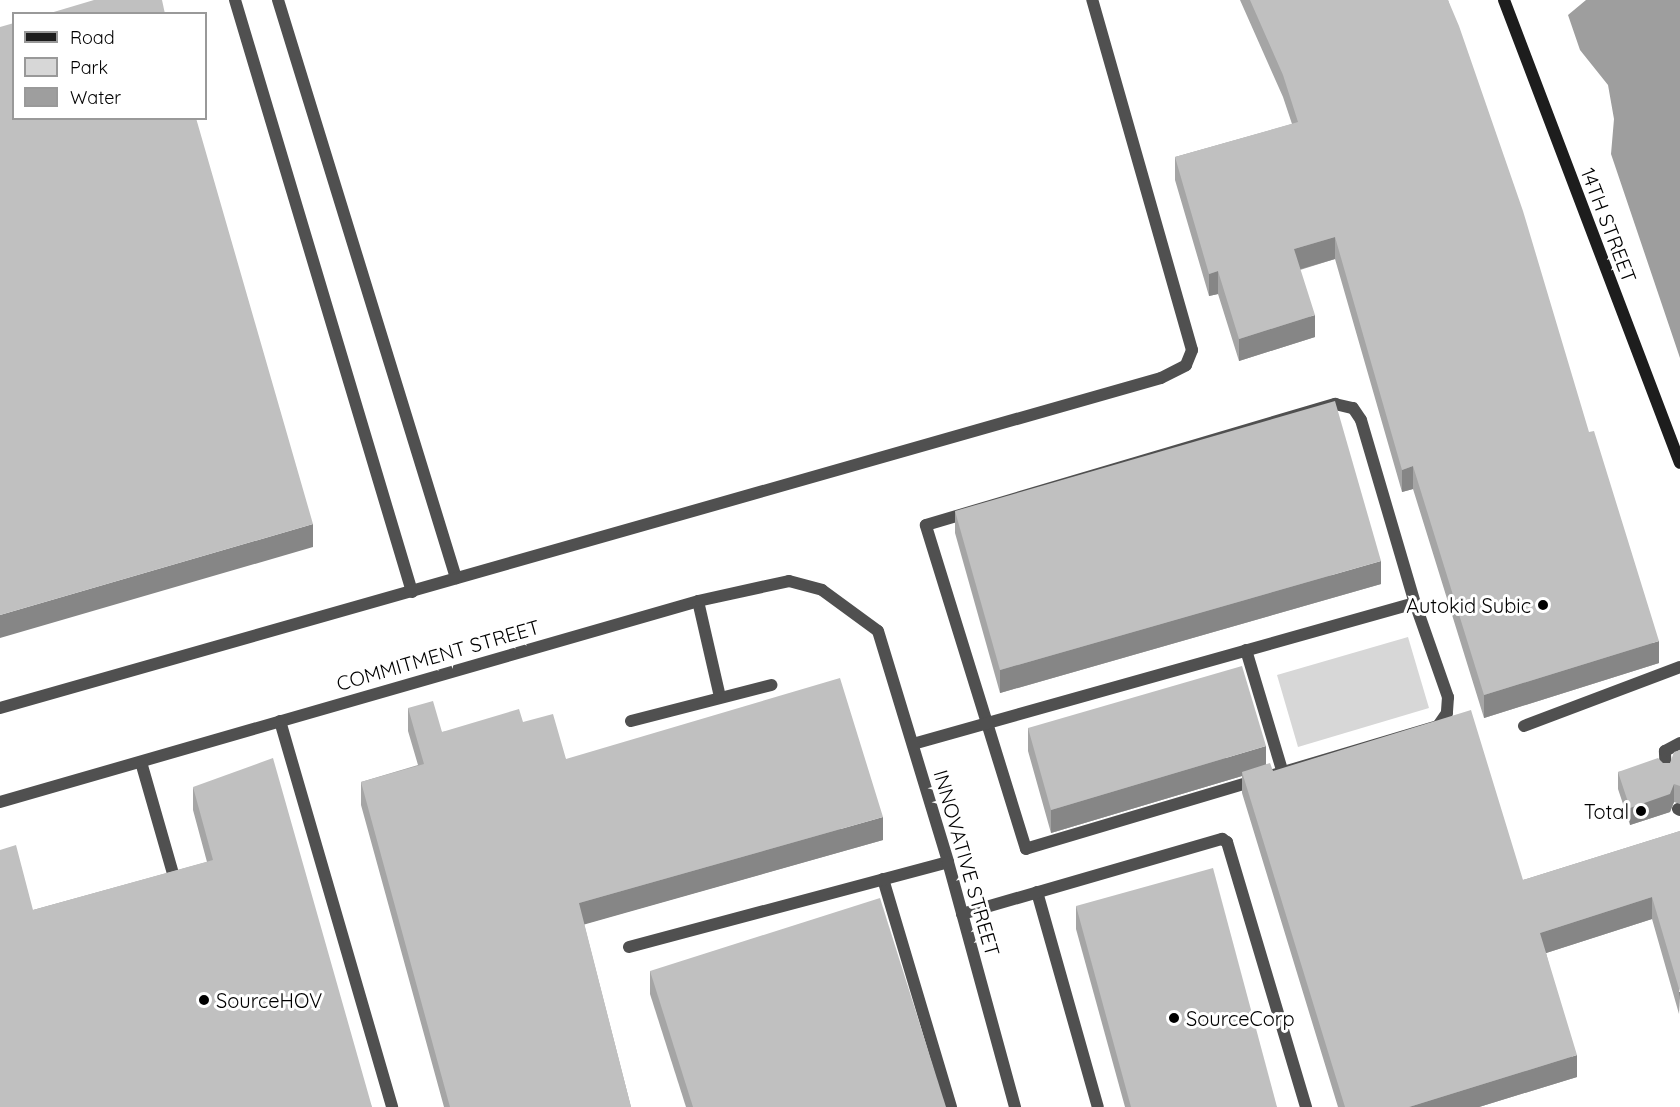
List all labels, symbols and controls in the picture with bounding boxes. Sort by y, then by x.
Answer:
legend [12,12,207,120]
text: Road [70,26,115,49]
text: Park [70,56,108,79]
text: Water [70,86,121,109]
street label: 14TH STREET [1576,164,1642,286]
place label: Autokid Subic [1406,593,1531,617]
marker: Autokid Subic [1536,598,1550,612]
street label: COMMITMENT STREET [334,615,542,695]
street label: INNOVATIVE STREET [929,767,1005,959]
place label: Total [1584,799,1629,823]
marker: Total [1634,804,1648,818]
place label: SourceHOV [216,988,322,1012]
marker: SourceHOV [197,993,211,1007]
place label: SourceCorp [1186,1006,1295,1030]
marker: SourceCorp [1167,1011,1181,1025]

